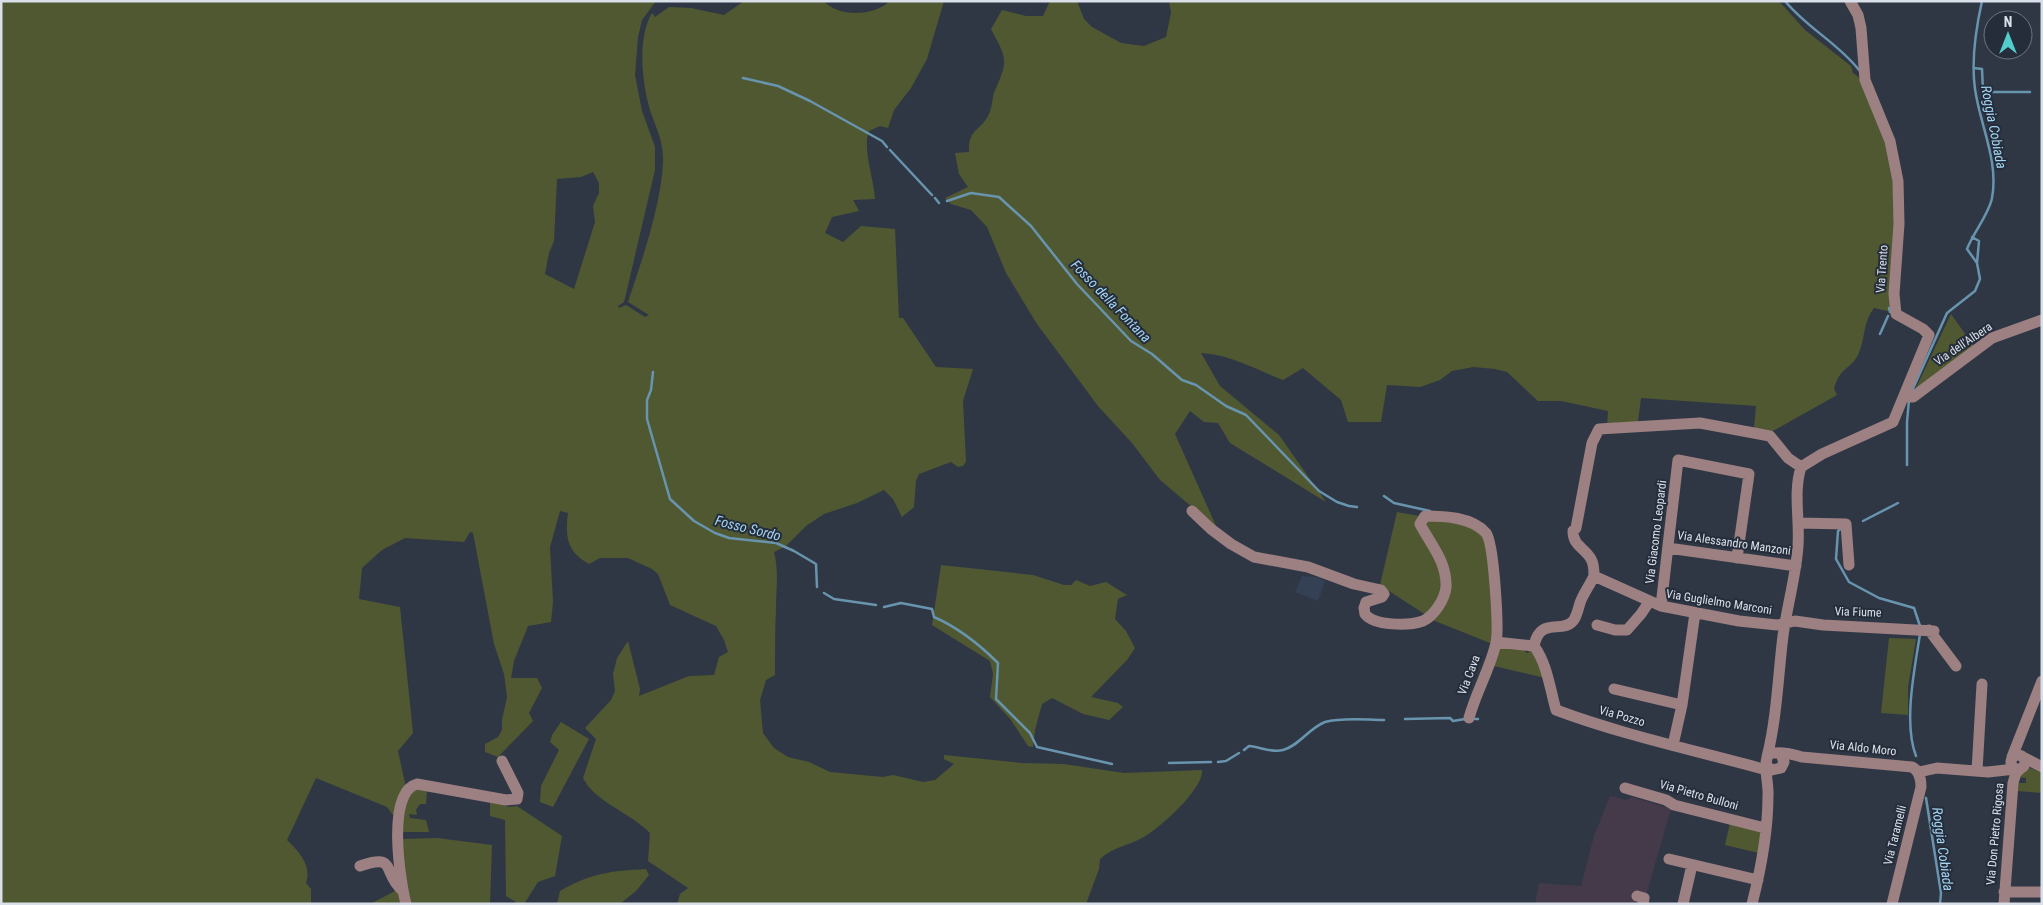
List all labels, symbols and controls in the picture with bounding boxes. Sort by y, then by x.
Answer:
north arrow [1983,10,2033,60]
text: N [2004,14,2012,30]
water label: Roggia Cobiada [1978,84,2010,170]
street label: Via Trento [1873,245,1891,293]
water label: Fosso della Fontana [1068,257,1154,345]
street label: Via dell'Albera [1931,319,1995,368]
street label: Via Giacomo Leopardi [1643,479,1669,585]
water label: Fosso Sordo [714,512,783,544]
street label: Via Alessandro Manzoni [1676,528,1792,558]
street label: Via Guglielmo Marconi [1665,587,1773,617]
street label: Via Fiume [1834,604,1882,620]
street label: Via Cava [1455,653,1483,697]
street label: Via Pozzo [1598,703,1646,729]
street label: Via Aldo Moro [1829,738,1897,758]
street label: Via Pietro Bulloni [1658,777,1740,813]
street label: Via Don Pietro Rigosa [1984,782,2006,886]
street label: Via Taramelli [1881,804,1909,866]
water label: Roggia Cobiada [1929,806,1957,892]

